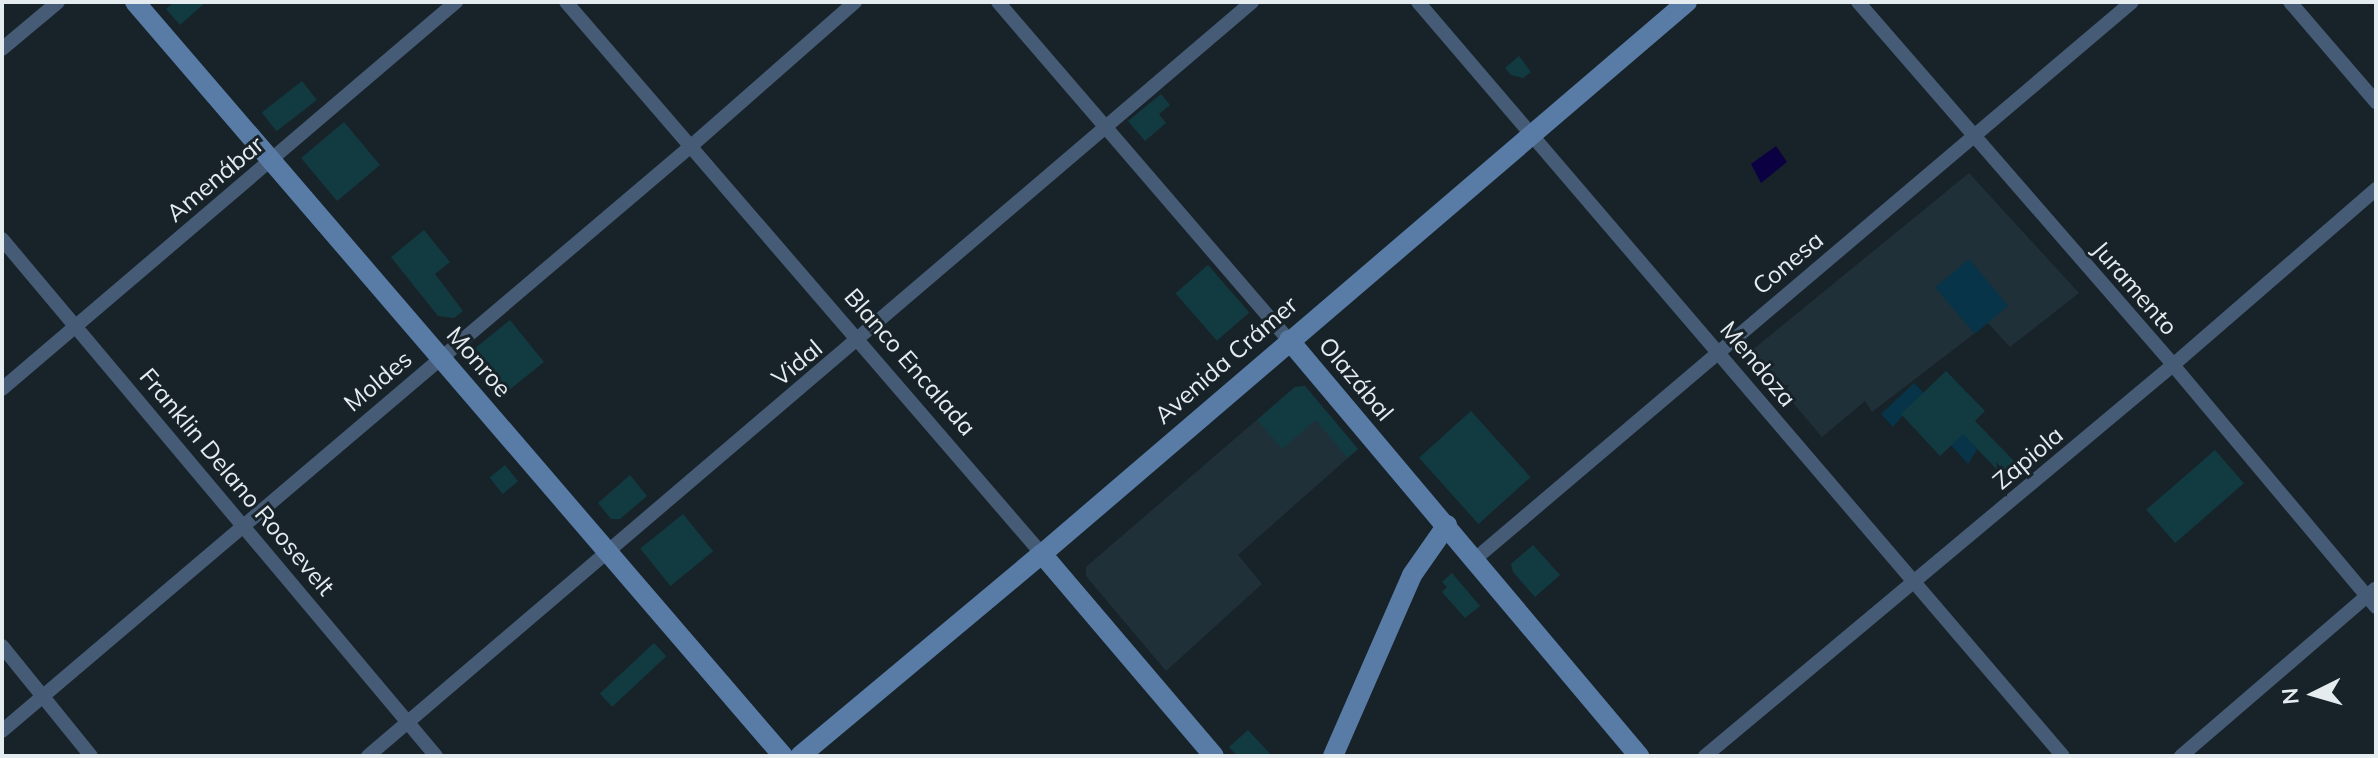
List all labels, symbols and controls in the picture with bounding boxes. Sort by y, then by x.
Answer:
street label: Amenábar [161,130,269,228]
street label: Conesa [1747,225,1829,301]
street label: Juramento [2086,235,2184,341]
street label: Blanco Encalada [838,283,982,441]
street label: Avenida Crámer [1149,290,1303,430]
street label: Mendoza [1714,316,1802,412]
street label: Monroe [441,321,517,403]
street label: Olazábal [1313,331,1399,427]
street label: Vidal [766,334,828,392]
street label: Moldes [338,344,418,418]
street label: Franklin Delano Roosevelt [133,362,341,602]
street label: Zapiola [1987,420,2069,496]
north arrow [2274,654,2354,734]
text: N [2275,687,2305,706]

